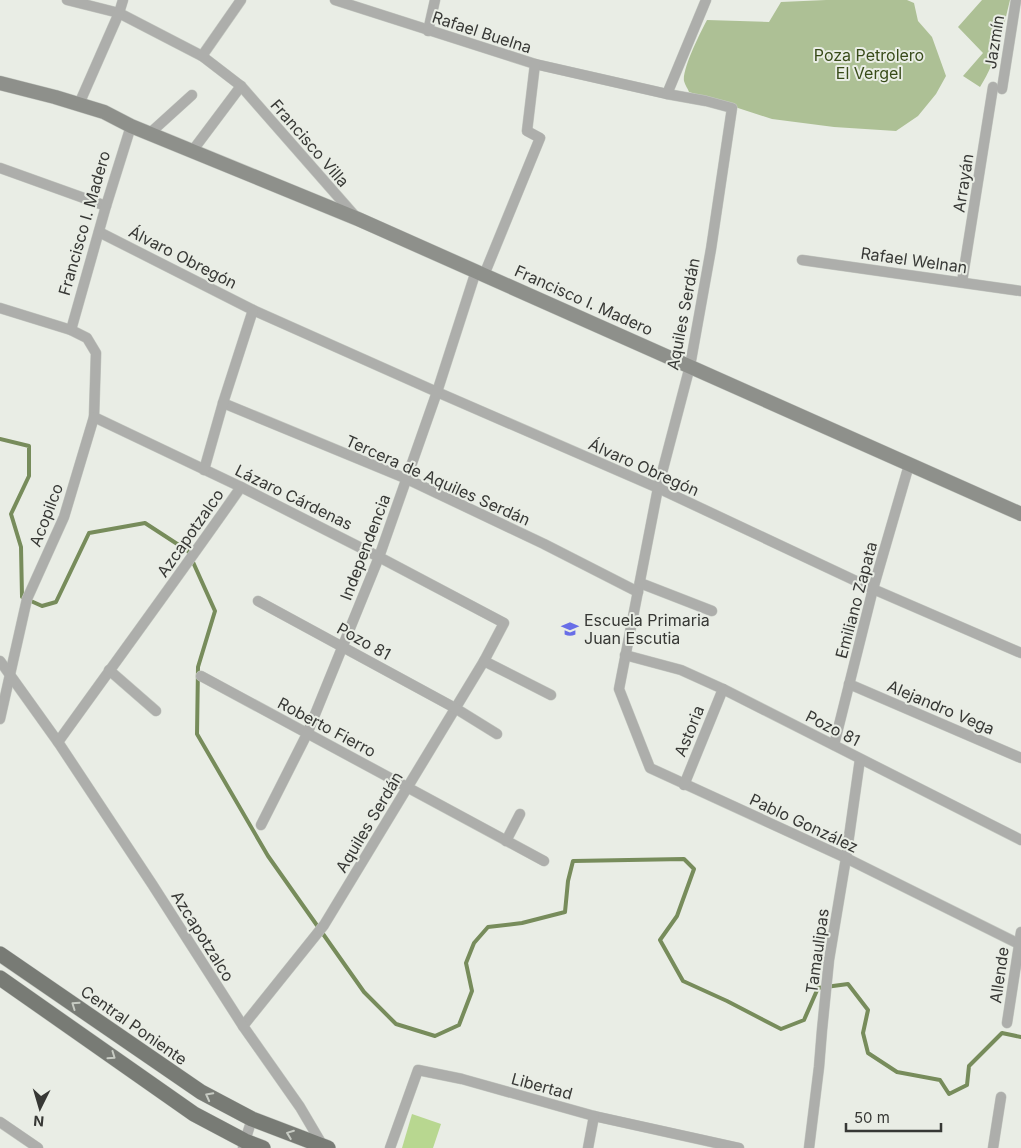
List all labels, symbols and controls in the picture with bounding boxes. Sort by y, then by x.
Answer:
street label: Rafael Buelna [430,7,534,57]
street label: Jazmín [980,14,1008,70]
park label: Poza Petrolero El Vergel [814,45,924,83]
street label: Francisco Villa [266,95,354,191]
street label: Francisco I. Madero [54,148,114,298]
street label: Arrayán [948,152,978,214]
street label: Álvaro Obregón [126,221,240,293]
street label: Rafael Welnan [859,243,969,277]
street label: Aquiles Serdán [662,256,704,372]
street label: Francisco I. Madero [512,260,656,340]
street label: Tercera de Aquiles Serdán [343,430,533,530]
street label: Álvaro Obregón [586,434,702,500]
street label: Lázaro Cárdenas [232,460,356,534]
street label: Acopilco [25,481,67,549]
street label: Azcapotzalco [152,485,228,581]
street label: Independencia [336,491,394,603]
street label: Emiliano Zapata [831,539,881,661]
place label: Escuela Primaria Juan Escutia [584,610,710,648]
street label: Pozo 81 [334,618,394,664]
school or university icon: Escuela Primaria Juan Escutia [560,619,580,639]
street label: Alejandro Vega [884,675,998,739]
street label: Roberto Fierro [274,693,380,761]
street label: Astoria [670,703,708,759]
street label: Pozo 81 [802,706,864,750]
street label: Aquiles Serdán [331,768,407,876]
street label: Pablo González [746,789,862,857]
street label: Azcapotzalco [167,887,239,985]
street label: Tamaulipas [801,907,833,995]
street label: Allende [985,946,1013,1004]
street label: Central Poniente [77,981,191,1069]
one-way arrow [71,1002,81,1011]
one-way arrow [106,1050,115,1059]
street label: Libertad [509,1068,575,1104]
north arrow [15,1083,65,1133]
one-way arrow [206,1092,215,1102]
scale bar [846,1100,941,1132]
text: 50 m [854,1108,890,1127]
text: N [33,1113,45,1130]
one-way arrow [286,1129,295,1140]

